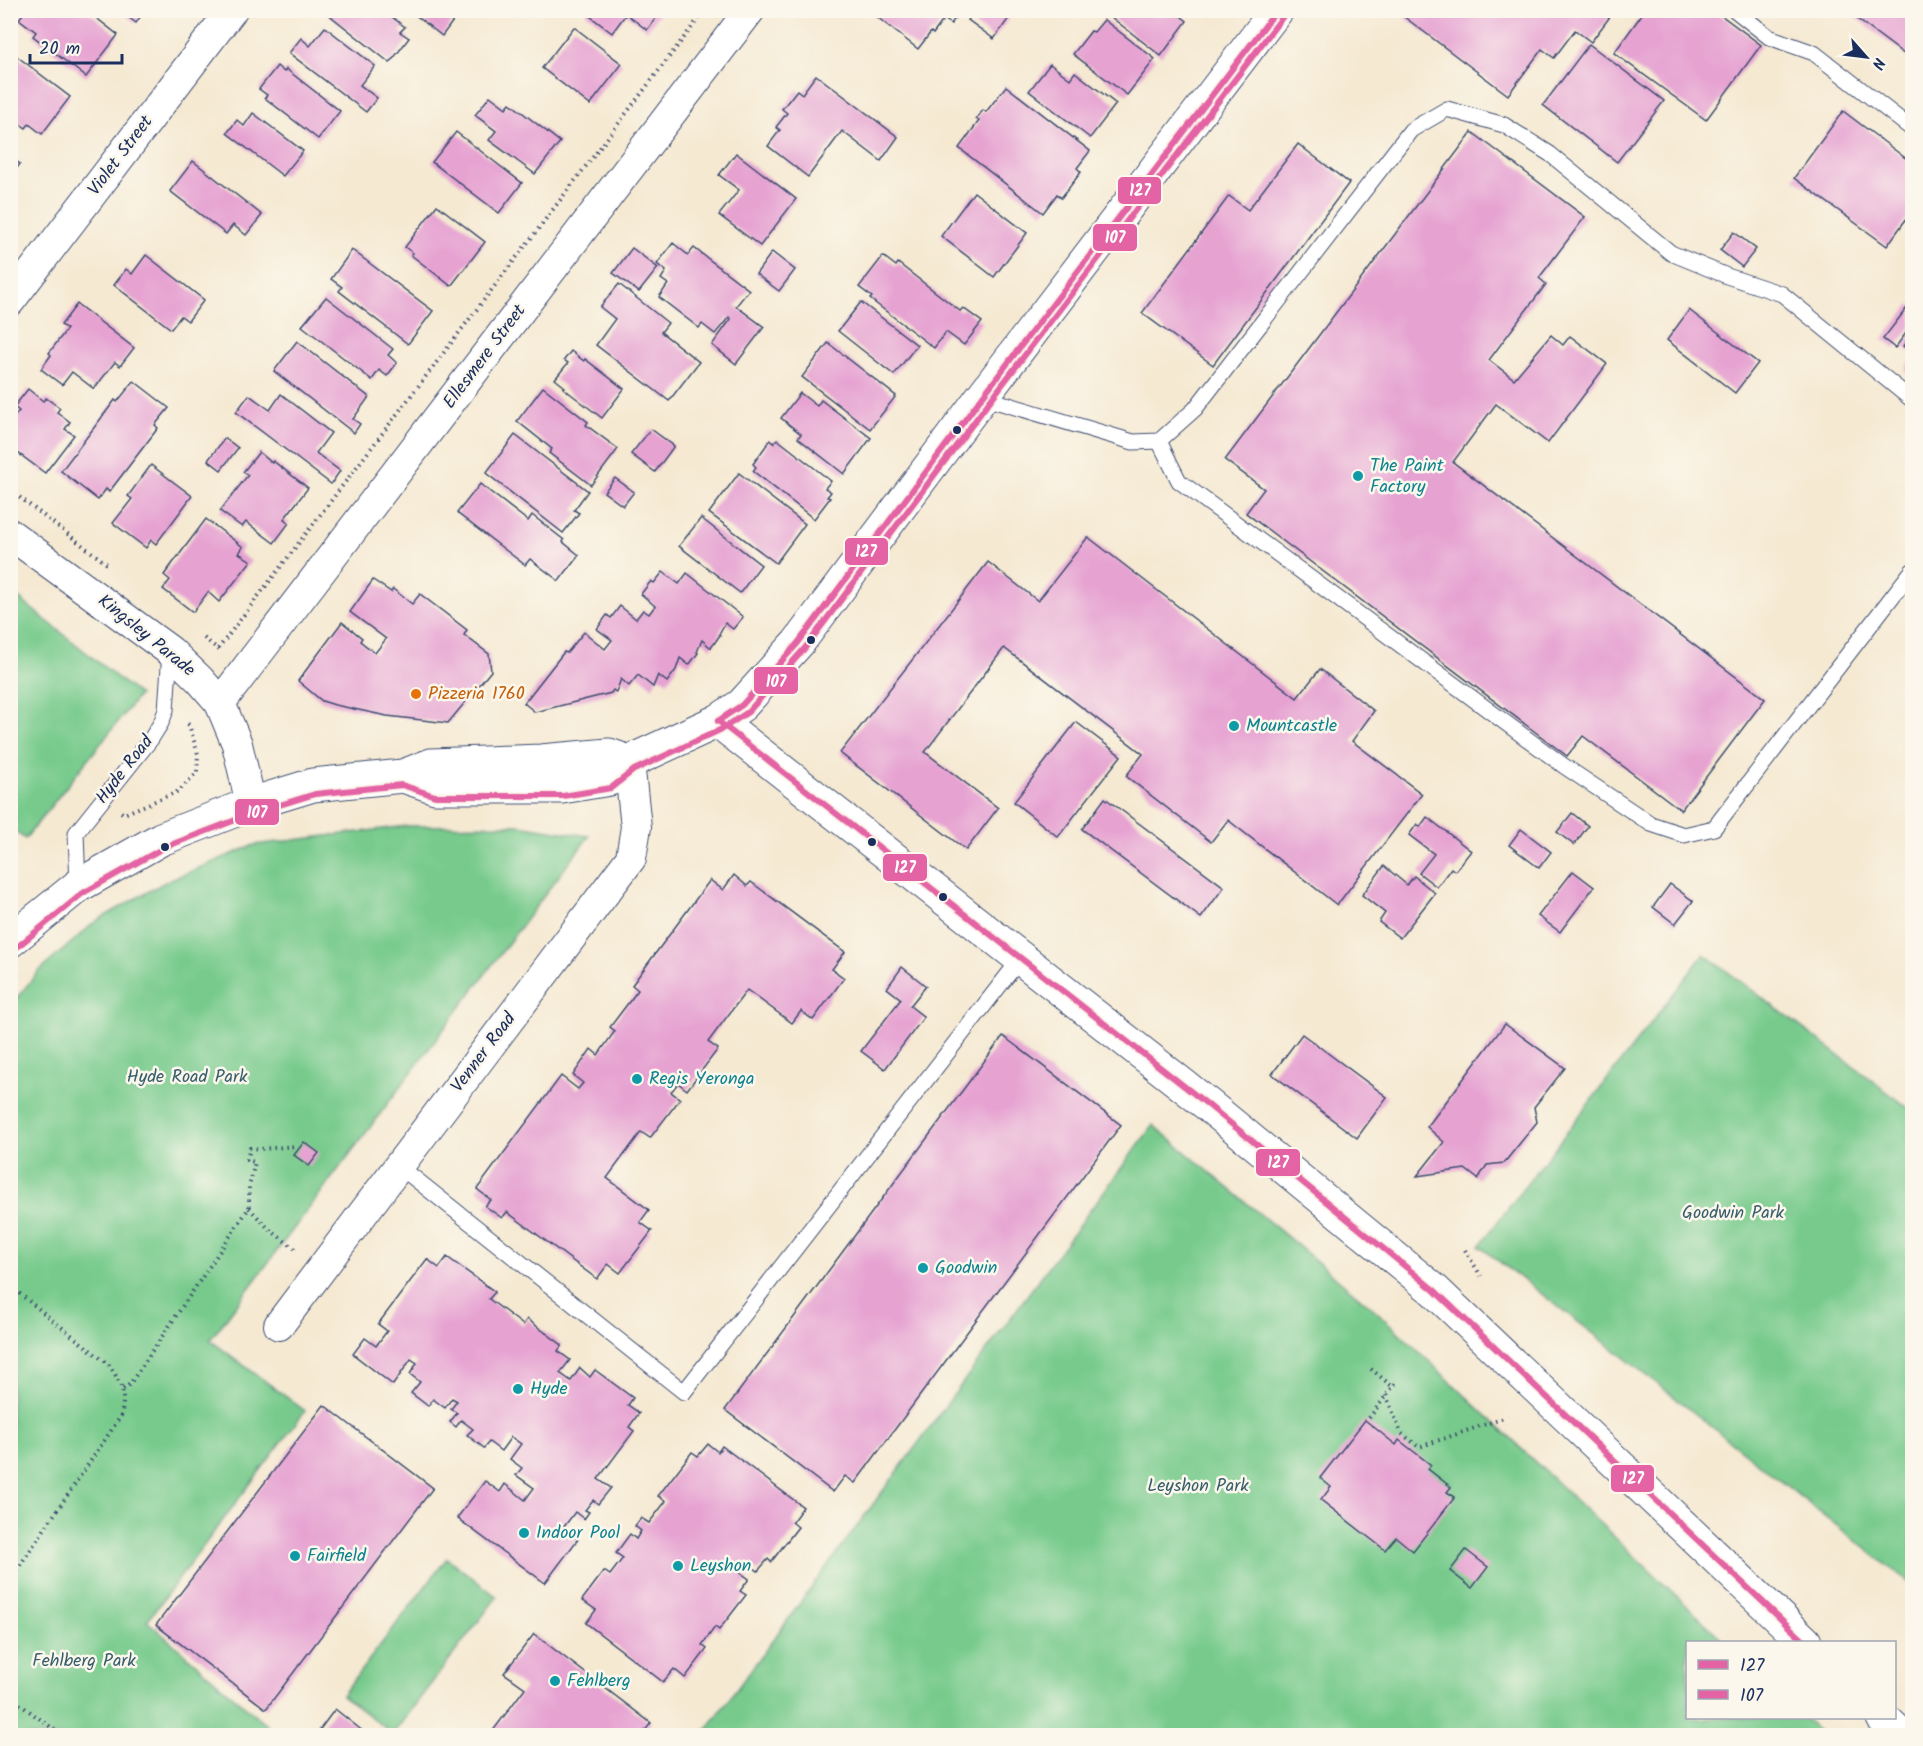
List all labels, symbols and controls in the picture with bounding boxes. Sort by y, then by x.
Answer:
scale bar [30,27,122,65]
north arrow [1836,27,1896,87]
text: 20 m [39,35,80,64]
text: N [1865,53,1891,74]
street label: Violet Street [81,109,162,202]
line badge: 127 [1117,176,1162,205]
text: 127 [1129,179,1151,204]
line badge: 107 [1092,223,1138,252]
text: 107 [1105,226,1126,251]
street label: Ellesmere Street [436,298,535,415]
unlabelled marker [951,424,963,436]
place label: The Paint Factory [1370,452,1445,502]
marker: The Paint Factory [1351,469,1365,483]
line badge: 127 [844,537,889,566]
text: 127 [855,540,877,565]
street label: Kingsley Parade [91,587,201,685]
unlabelled marker [805,634,817,646]
line badge: 107 [753,666,799,695]
text: 107 [766,670,787,695]
place label: Pizzeria 1760 [428,680,525,709]
marker: Pizzeria 1760 [409,687,423,701]
place label: Mountcastle [1246,712,1337,741]
marker: Mountcastle [1227,719,1241,733]
street label: Hyde Road [89,728,162,811]
line badge: 107 [234,798,280,826]
text: 107 [247,801,268,826]
unlabelled marker [866,836,878,848]
unlabelled marker [159,841,171,853]
line badge: 127 [882,853,928,882]
text: 127 [894,856,916,881]
unlabelled marker [937,891,949,903]
street label: Venner Road [444,1006,525,1099]
park label: Hyde Road Park [127,1063,248,1092]
place label: Regis Yeronga [649,1065,754,1094]
marker: Regis Yeronga [630,1072,644,1086]
line badge: 127 [1255,1148,1301,1177]
text: 127 [1267,1151,1289,1176]
park label: Goodwin Park [1682,1199,1785,1228]
place label: Goodwin [935,1254,997,1283]
marker: Goodwin [916,1261,930,1275]
place label: Hyde [530,1375,568,1404]
marker: Hyde [511,1382,525,1396]
line badge: 127 [1610,1464,1655,1493]
text: 127 [1622,1467,1644,1492]
park label: Leyshon Park [1147,1472,1249,1501]
place label: Indoor Pool [536,1519,621,1548]
marker: Indoor Pool [517,1526,531,1540]
place label: Fairfield [307,1542,367,1571]
marker: Fairfield [288,1549,302,1563]
place label: Leyshon [690,1552,751,1581]
marker: Leyshon [671,1559,685,1573]
legend [1686,1641,1896,1719]
park label: Fehlberg Park [32,1647,136,1676]
text: 127 [1740,1652,1765,1681]
place label: Fehlberg [567,1667,631,1696]
marker: Fehlberg [548,1674,562,1688]
text: 107 [1740,1682,1764,1711]

